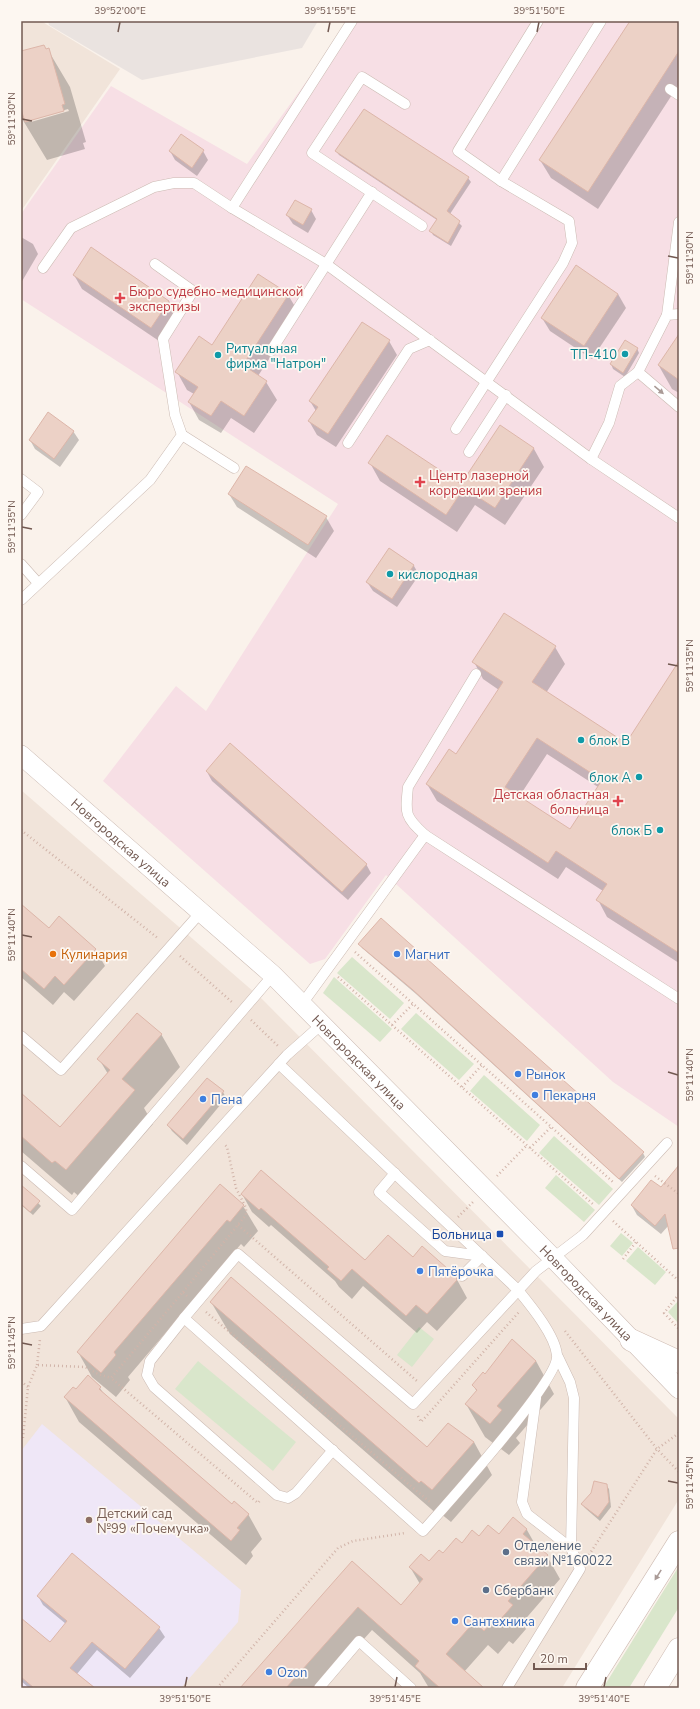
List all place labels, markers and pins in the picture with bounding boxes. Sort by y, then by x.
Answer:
place label: Бюро судебно-медицинской экспертизы [129,283,303,316]
marker: Бюро судебно-медицинской экспертизы [114,292,126,304]
place label: Ритуальная фирма "Натрон" [226,340,326,373]
place label: ТП-410 [570,346,617,364]
marker: ТП-410 [620,349,630,359]
marker: Ритуальная фирма "Натрон" [213,350,223,360]
place label: Центр лазерной коррекции зрения [429,467,542,500]
marker: Центр лазерной коррекции зрения [414,476,426,488]
place label: кислородная [398,566,478,584]
marker: кислородная [385,569,395,579]
place label: блок В [589,732,630,750]
marker: блок В [576,735,586,745]
place label: блок А [589,769,632,787]
marker: блок А [634,772,644,782]
place label: Детская областная больница [493,786,609,819]
marker: Детская областная больница [612,795,624,807]
place label: блок Б [611,822,652,840]
marker: блок Б [655,825,665,835]
place label: Кулинария [61,946,127,964]
place label: Магнит [405,946,450,964]
marker: Кулинария [48,949,58,959]
marker: Магнит [392,949,402,959]
place label: Рынок [526,1066,566,1084]
marker: Рынок [513,1069,523,1079]
place label: Пекарня [543,1087,596,1105]
marker: Пекарня [530,1090,540,1100]
place label: Пена [211,1091,243,1109]
marker: Пена [198,1094,208,1104]
place label: Больница [432,1226,492,1244]
marker: Больница [495,1229,505,1239]
place label: Пятёрочка [428,1263,494,1281]
marker: Пятёрочка [415,1266,425,1276]
place label: Детский сад №99 «Почемучка» [97,1505,209,1538]
marker: Детский сад №99 «Почемучка» [84,1515,94,1525]
place label: Отделение связи №160022 [514,1537,613,1570]
marker: Отделение связи №160022 [501,1547,511,1557]
place label: Сбербанк [494,1582,554,1600]
marker: Сбербанк [481,1585,491,1595]
place label: Сантехника [463,1613,535,1631]
marker: Сантехника [450,1616,460,1626]
place label: Ozon [277,1664,307,1682]
marker: Ozon [264,1667,274,1677]

